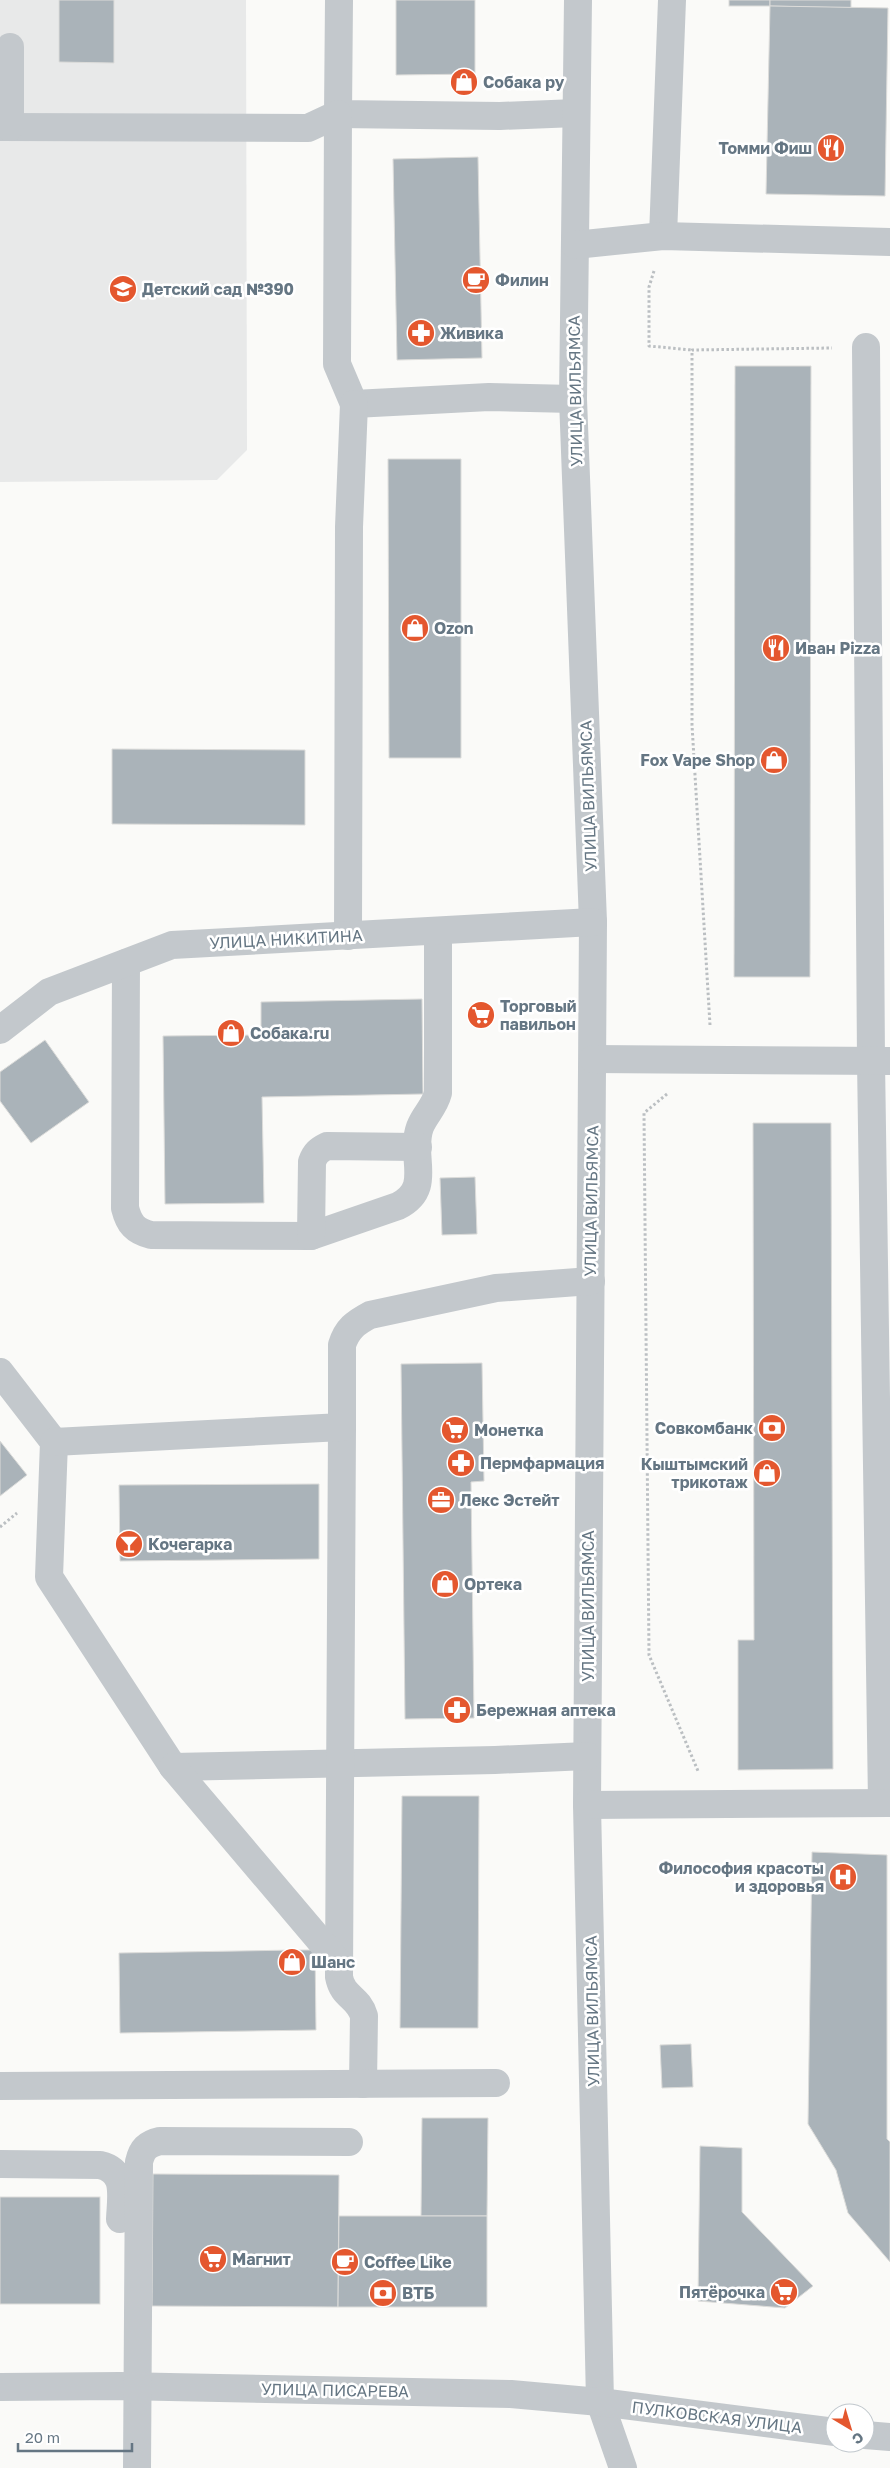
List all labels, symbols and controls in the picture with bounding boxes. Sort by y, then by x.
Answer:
shop icon: Собака ру [449,67,479,97]
place label: Собака ру [483,72,565,92]
restaurant icon: Томми Фиш [816,133,846,163]
place label: Томми Фиш [718,138,812,158]
cafe icon: Филин [461,265,491,295]
place label: Филин [495,270,549,290]
school or university icon: Детский сад №390 [108,274,138,304]
place label: Детский сад №390 [142,279,294,299]
street label: УЛИЦА ВИЛЬЯМСА [564,315,586,467]
pharmacy icon: Живика [406,318,436,348]
place label: Живика [440,323,504,343]
shop icon: Ozon [400,613,430,643]
place label: Ozon [434,618,474,638]
restaurant icon: Иван Pizza [761,633,791,663]
place label: Иван Pizza [795,638,880,658]
street label: УЛИЦА ВИЛЬЯМСА [575,720,601,872]
shop icon: Fox Vape Shop [759,745,789,775]
place label: Fox Vape Shop [640,750,755,770]
street label: УЛИЦА НИКИТИНА [209,925,363,953]
place label: Торговый павильон [500,996,577,1034]
supermarket icon: Торговый павильон [466,1000,496,1030]
shop icon: Собака.ru [216,1018,246,1048]
place label: Собака.ru [250,1023,329,1043]
street label: УЛИЦА ВИЛЬЯМСА [580,1125,602,1277]
bank icon: Совкомбанк [757,1413,787,1443]
supermarket icon: Монетка [440,1415,470,1445]
place label: Совкомбанк [655,1418,754,1438]
place label: Монетка [474,1420,544,1440]
pharmacy icon: Пермфармация [446,1448,476,1478]
place label: Пермфармация [480,1453,604,1473]
place label: Кыштымский трикотаж [641,1454,748,1492]
shop icon: Кыштымский трикотаж [752,1458,782,1488]
office icon: Лекс Эстейт [426,1485,456,1515]
place label: Лекс Эстейт [460,1490,560,1510]
bar icon: Кочегарка [114,1529,144,1559]
street label: УЛИЦА ВИЛЬЯМСА [578,1530,598,1682]
place label: Кочегарка [148,1534,232,1554]
shop icon: Ортека [430,1569,460,1599]
place label: Ортека [464,1574,522,1594]
pharmacy icon: Бережная аптека [442,1695,472,1725]
place label: Бережная аптека [476,1700,616,1720]
place label: Философия красоты и здоровья [658,1858,824,1896]
hospital icon: Философия красоты и здоровья [828,1862,858,1892]
street label: УЛИЦА ВИЛЬЯМСА [581,1935,603,2087]
shop icon: Шанс [277,1947,307,1977]
place label: Шанс [311,1952,355,1972]
supermarket icon: Магнит [198,2244,228,2274]
cafe icon: Coffee Like [330,2247,360,2277]
place label: Магнит [232,2249,291,2269]
place label: Coffee Like [364,2252,452,2272]
supermarket icon: Пятёрочка [769,2277,799,2307]
bank icon: ВТБ [368,2278,398,2308]
place label: Пятёрочка [679,2282,765,2302]
place label: ВТБ [402,2283,435,2303]
street label: УЛИЦА ПИСАРЕВА [261,2379,409,2401]
street label: ПУЛКОВСКАЯ УЛИЦА [631,2397,804,2437]
north arrow [825,2403,875,2453]
scale bar [18,2420,131,2452]
text: 20 m [25,2428,60,2446]
text: С [849,2429,867,2448]

